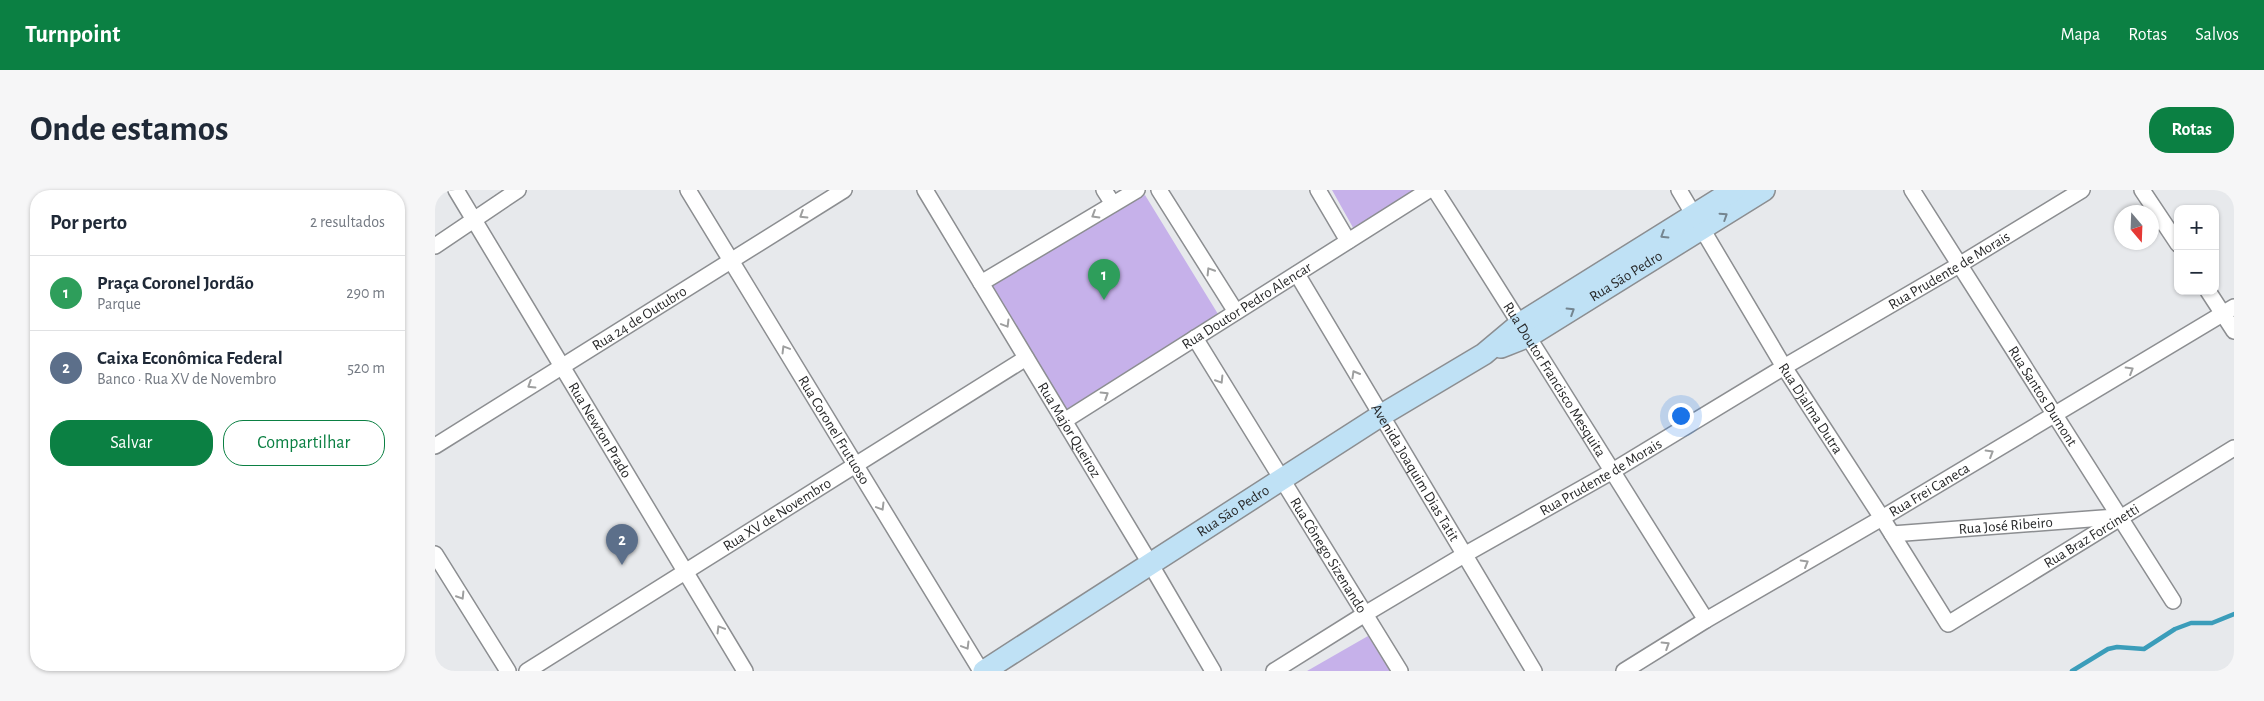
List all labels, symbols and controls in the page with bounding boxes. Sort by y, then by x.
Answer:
text: Turnpoint [25,23,120,47]
text: Mapa [2061,26,2100,44]
text: Rotas [2128,26,2167,44]
text: Salvos [2195,26,2239,44]
button: Rotas [2149,107,2234,153]
text: Onde estamos [30,112,229,147]
north arrow [2114,205,2159,250]
map controls [2174,205,2219,295]
button: + [2174,205,2219,250]
one-way arrow [1092,208,1101,218]
one-way arrow [799,209,808,219]
text: Por perto [50,212,127,233]
one-way arrow [1718,213,1727,222]
text: 2 resultados [310,214,385,230]
one-way arrow [1660,229,1669,238]
street label: Rua Prudente de Morais [1886,229,2013,312]
street label: Rua São Pedro [1587,248,1665,305]
button: − [2174,250,2219,295]
pin: 1 [1088,259,1120,300]
street label: Rua Doutor Pedro Alencar [1179,259,1314,352]
one-way arrow [1206,267,1216,276]
text: Praça Coronel Jordão [97,274,254,293]
street label: Rua 24 de Outubro [590,283,689,354]
text: 1 [63,285,69,301]
text: 290 m [346,285,385,301]
text: Parque [97,296,141,312]
street label: Rua Doutor Francisco Mesquita [1500,300,1608,460]
one-way arrow [1565,307,1574,317]
one-way arrow [1000,319,1009,328]
street label: Rua Santos Dumont [2005,344,2080,449]
one-way arrow [782,345,792,354]
text: Caixa Econômica Federal [97,349,283,368]
text: 2 [62,360,70,376]
text: 520 m [347,360,385,376]
street label: Rua Djalma Dutra [1775,360,1845,457]
one-way arrow [2124,366,2133,376]
text: Banco · Rua XV de Novembro [97,371,276,387]
one-way arrow [1352,371,1362,380]
street label: Rua Coronel Frutuoso [795,373,872,487]
one-way arrow [1214,374,1224,383]
one-way arrow [528,379,537,388]
street label: Rua Newton Prado [565,380,634,481]
street label: Rua Major Queiroz [1035,380,1103,480]
one-way arrow [1100,391,1109,401]
street label: Avenida Joaquim Dias Tatit [1368,401,1462,544]
your location [1668,403,1694,429]
button: Salvar [50,420,213,466]
button: Compartilhar [223,420,385,466]
street label: Rua Prudente de Morais [1537,436,1665,519]
one-way arrow [1985,450,1994,460]
street label: Rua Frei Caneca [1887,460,1972,520]
street label: Rua XV de Novembro [721,475,834,554]
street label: Rua São Pedro [1194,482,1272,540]
street label: Rua Cônego Sizenando [1287,495,1369,616]
one-way arrow [875,501,885,510]
street label: Rua Braz Forcinetti [2041,501,2142,571]
street label: Rua José Ribeiro [1958,515,2053,537]
pin: 2 [606,524,638,565]
one-way arrow [1800,559,1809,569]
one-way arrow [454,590,464,599]
one-way arrow [716,626,726,635]
one-way arrow [959,640,969,649]
one-way arrow [1660,642,1669,652]

